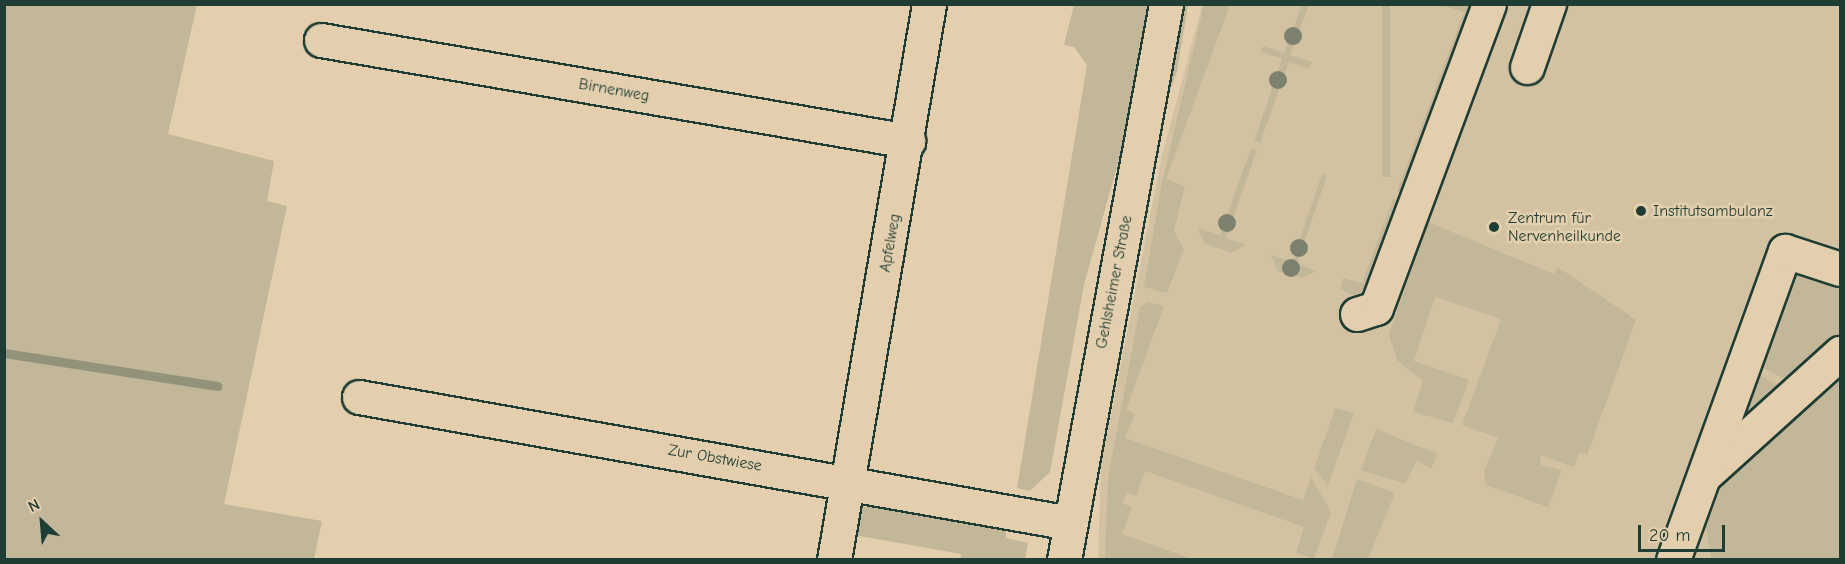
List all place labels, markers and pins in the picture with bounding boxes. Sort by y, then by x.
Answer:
place label: Institutsambulanz [1653,201,1773,221]
marker: Institutsambulanz [1634,204,1648,218]
place label: Zentrum für Nervenheilkunde [1508,208,1621,246]
marker: Zentrum für Nervenheilkunde [1485,218,1503,236]

